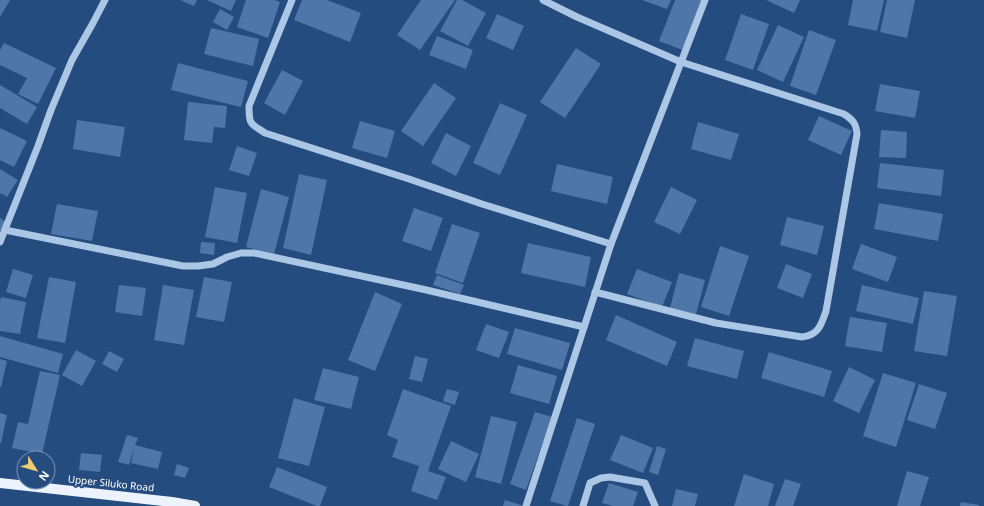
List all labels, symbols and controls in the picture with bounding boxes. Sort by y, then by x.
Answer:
north arrow [16,450,56,490]
text: N [36,468,53,484]
street label: Upper Siluko Road [67,471,155,495]

